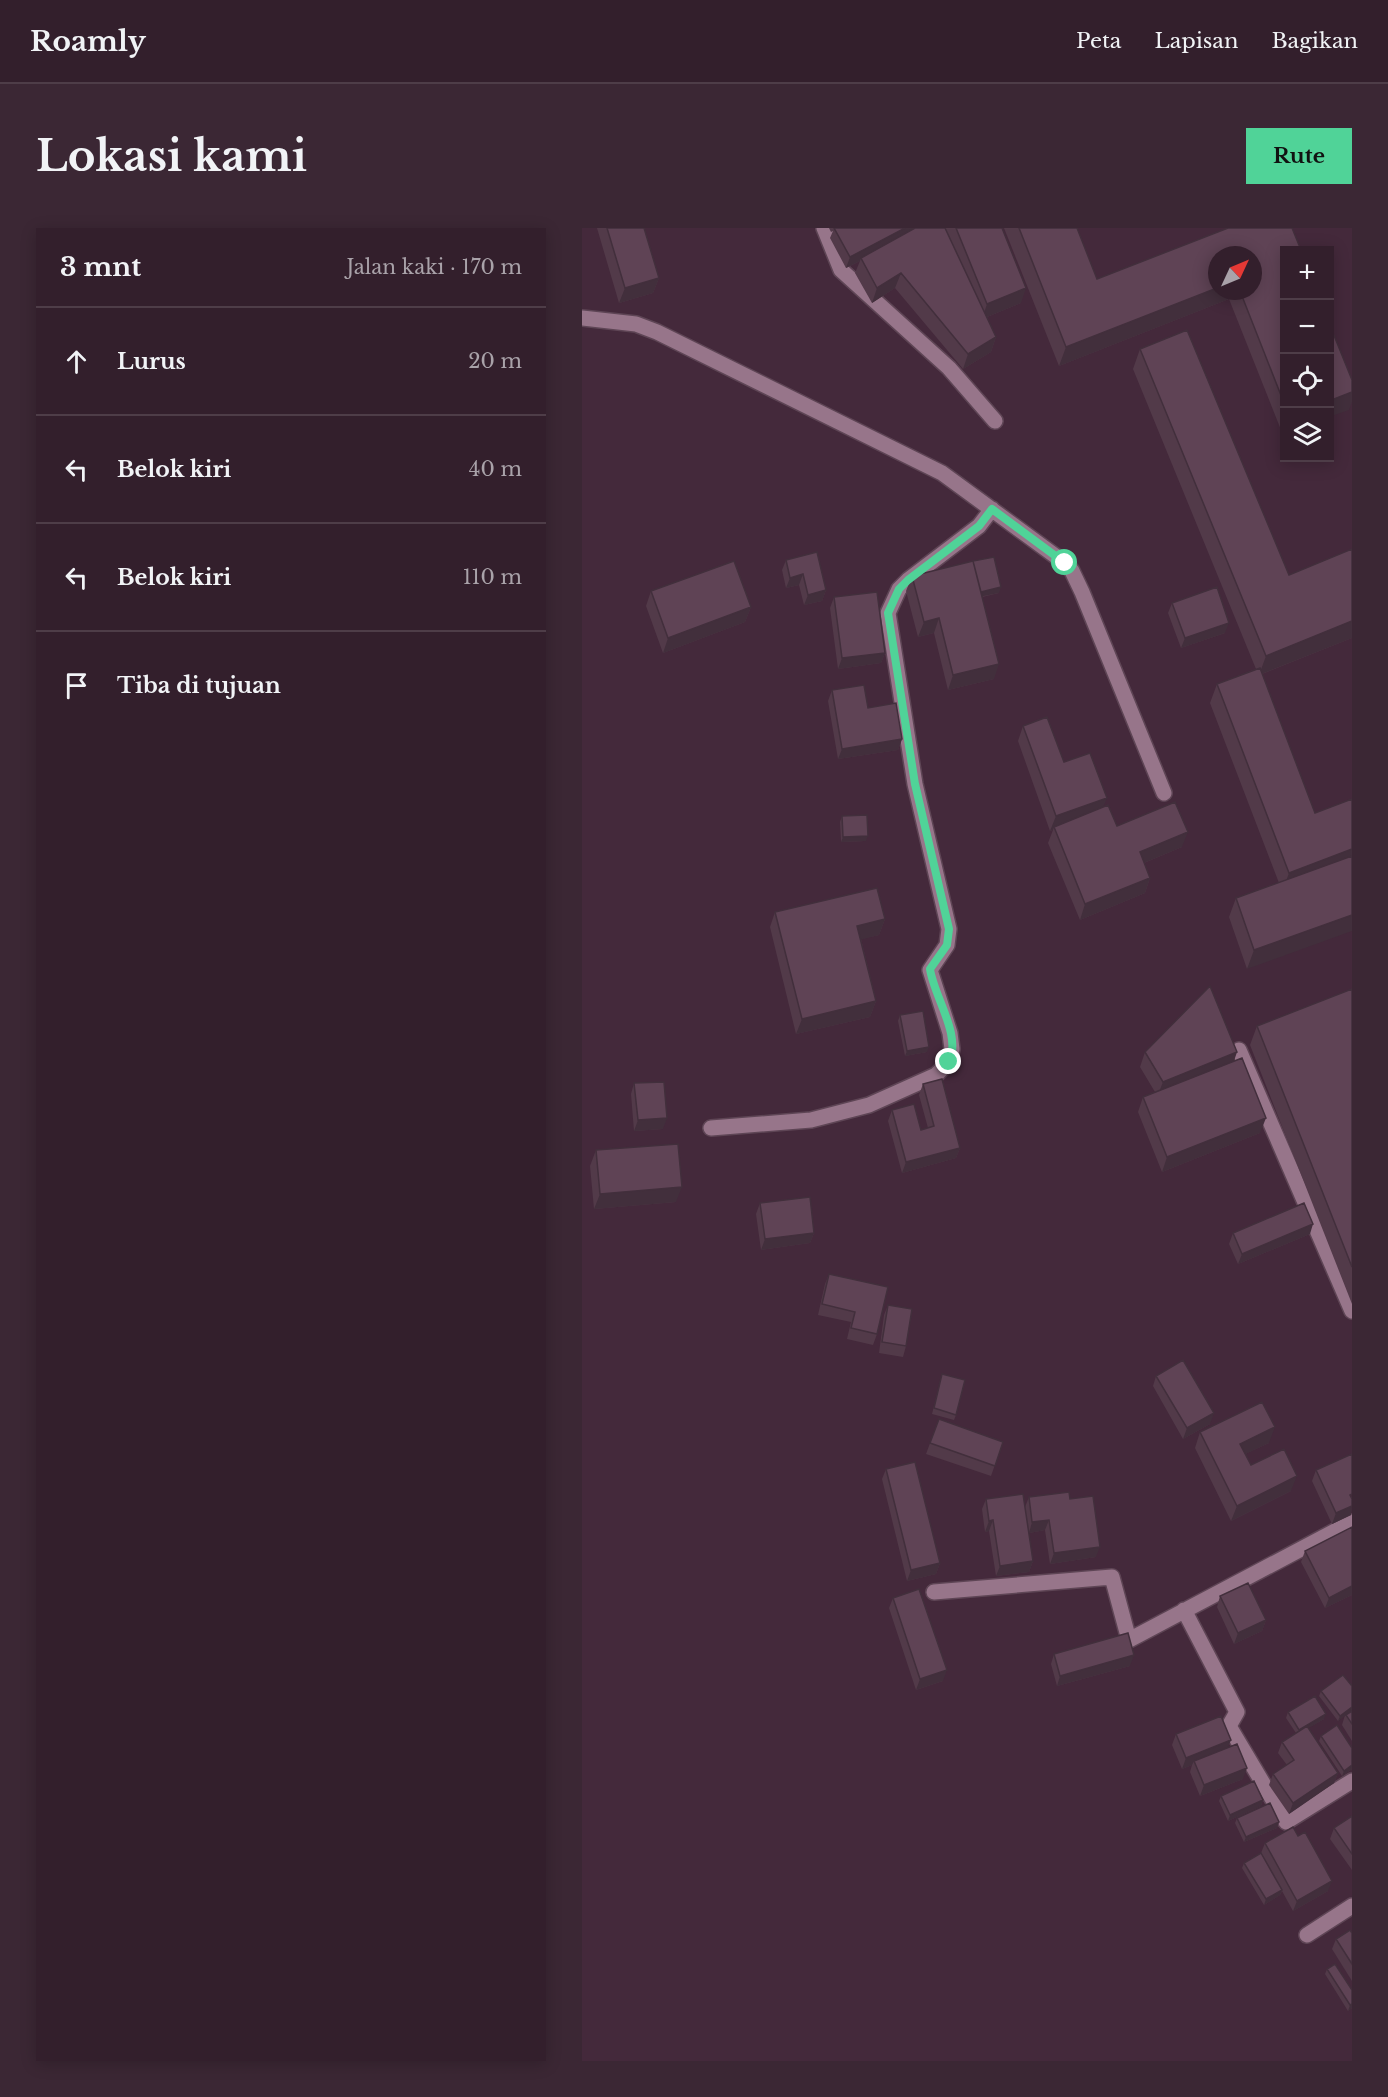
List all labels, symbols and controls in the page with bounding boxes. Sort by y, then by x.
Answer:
text: Roamly [30,24,146,59]
text: Peta [1076,28,1122,54]
text: Lapisan [1155,28,1238,54]
text: Bagikan [1271,28,1358,54]
button: Rute [1246,128,1352,184]
text: Lokasi kami [36,130,307,182]
north arrow [1208,246,1262,300]
map controls [1280,246,1334,462]
button: + [1280,246,1334,300]
text: 3 mnt [60,251,141,283]
text: Jalan kaki · 170 m [346,255,522,279]
button: − [1280,300,1334,354]
icon: ahead [60,345,93,378]
text: Lurus [117,348,186,375]
text: 20 m [468,349,522,373]
button: locate [1280,354,1334,408]
button: layers [1280,408,1334,462]
icon: left [60,453,93,486]
text: Belok kiri [117,456,231,483]
text: 40 m [469,457,522,481]
route start [1051,549,1077,575]
icon: left [60,561,93,594]
text: Belok kiri [117,564,231,591]
text: 110 m [463,565,522,589]
icon: arrive [60,669,93,702]
text: Tiba di tujuan [117,672,281,699]
route end [935,1048,961,1074]

